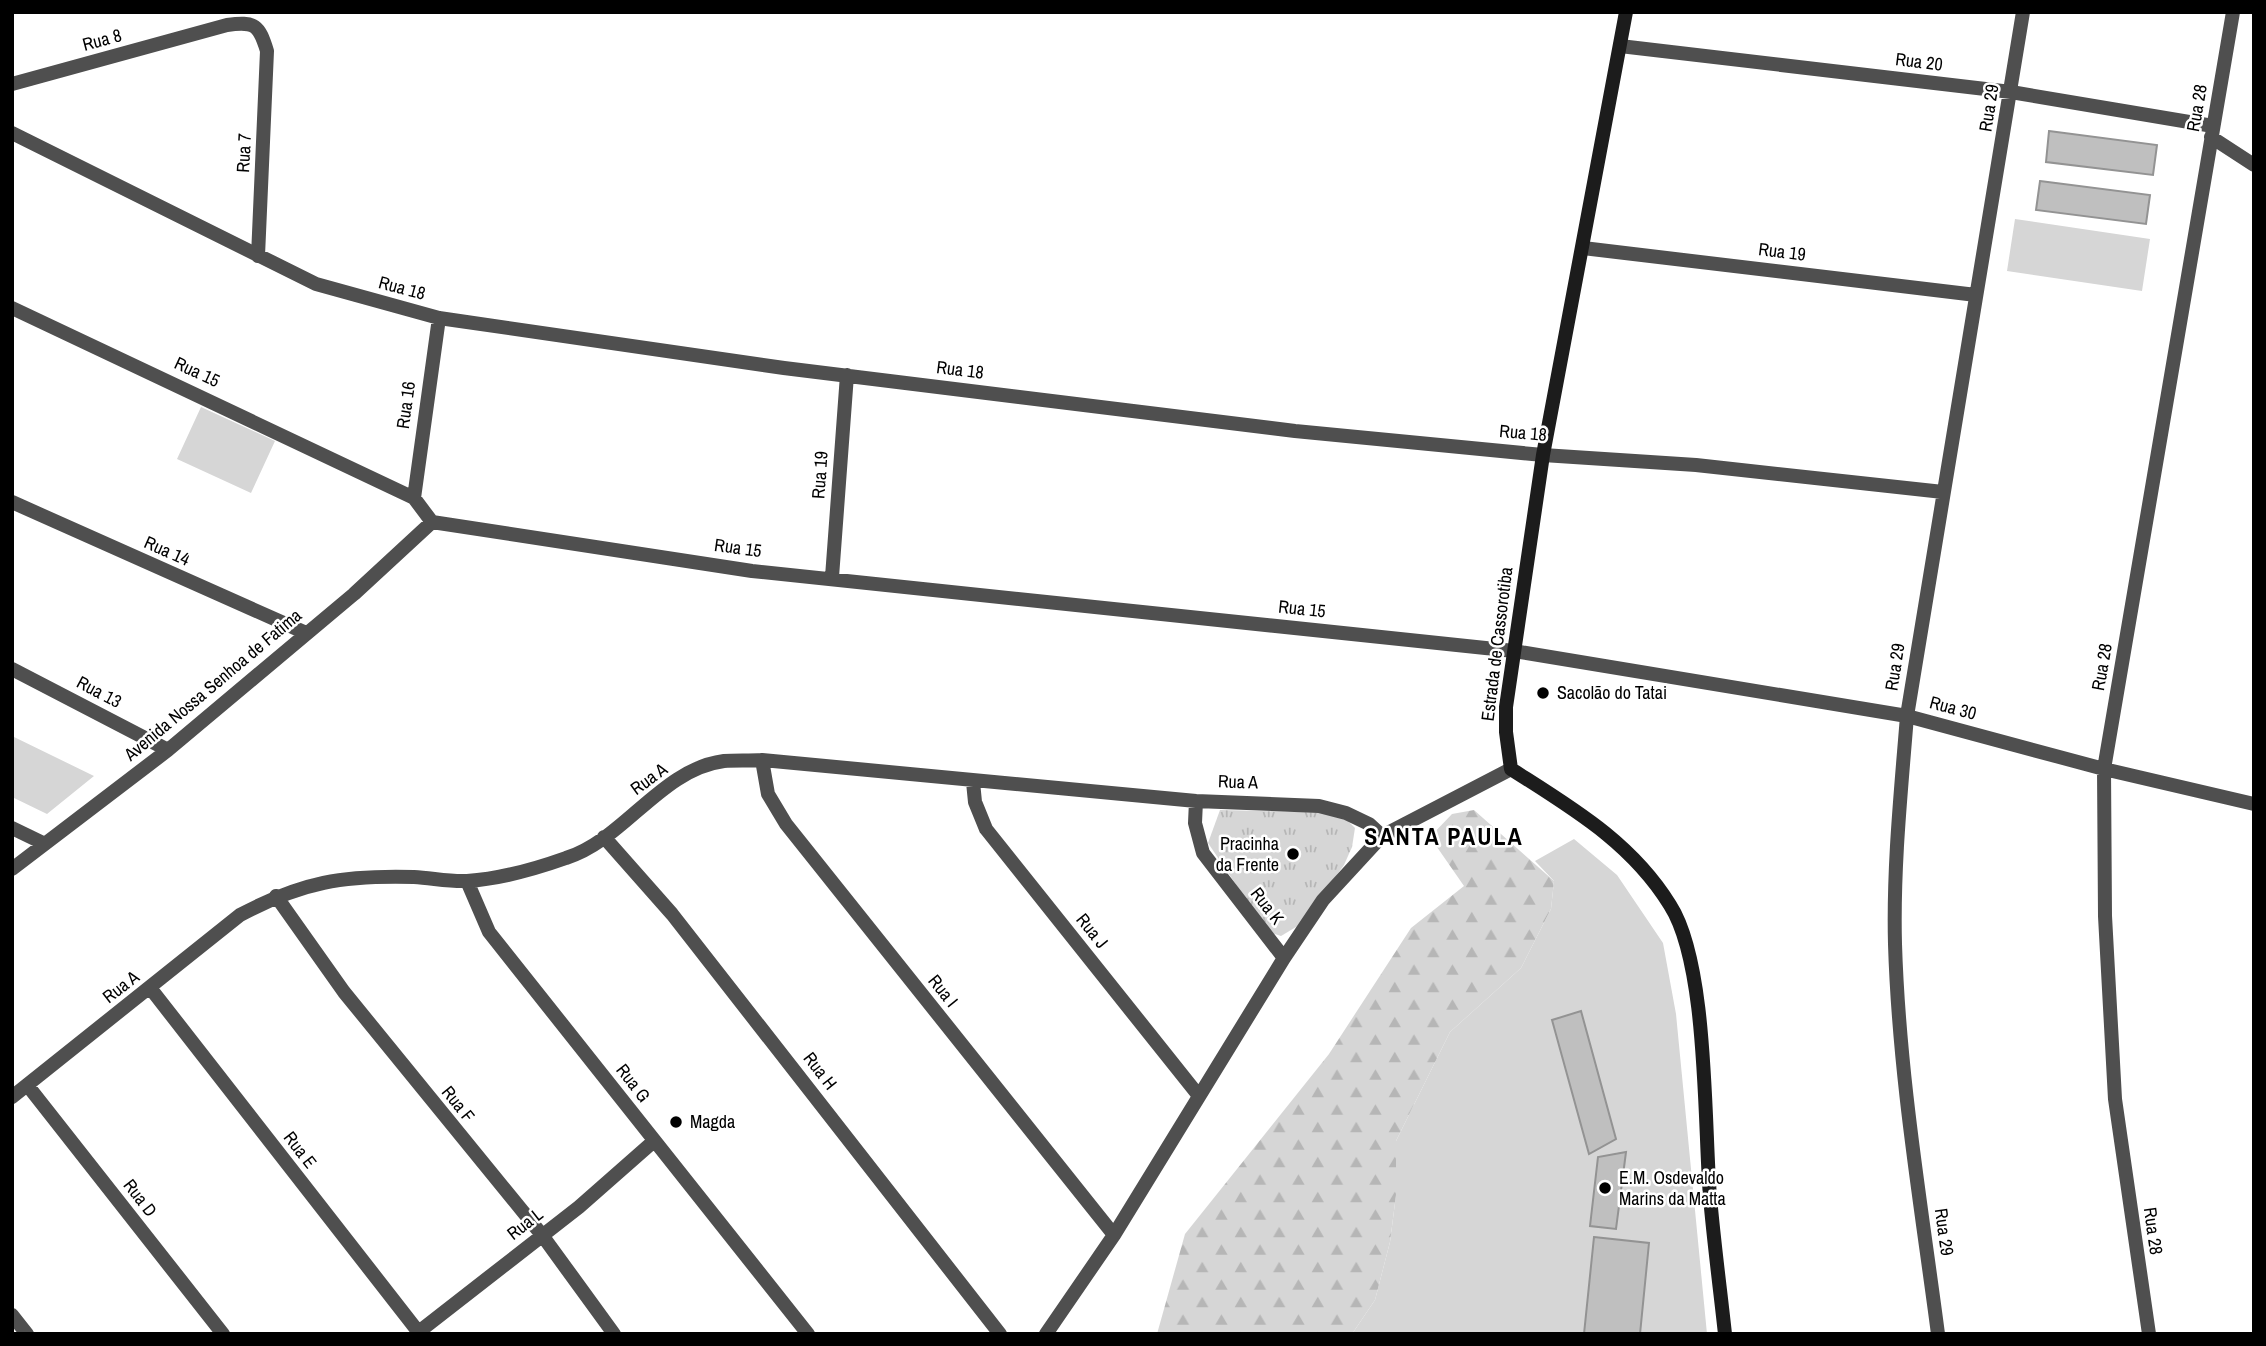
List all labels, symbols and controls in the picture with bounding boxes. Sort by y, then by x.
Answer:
street label: Rua 8 [80,22,124,57]
street label: Rua 20 [1894,46,1944,77]
street label: Rua 29 [1972,82,2005,133]
street label: Rua 28 [2180,82,2213,134]
street label: Rua 7 [230,133,257,173]
street label: Rua 19 [1757,236,1807,267]
street label: Rua 18 [376,269,428,306]
street label: Rua 15 [170,350,224,393]
street label: Rua 18 [935,354,985,385]
street label: Rua 16 [390,380,421,430]
street label: Rua 18 [1498,418,1548,447]
street label: Rua 19 [805,450,834,500]
street label: Rua 14 [140,529,194,572]
street label: Rua 15 [713,532,763,563]
street label: Estrada de Cassorotiba [1475,565,1518,722]
street label: Rua 15 [1277,594,1327,623]
street label: Avenida Nossa Senhoa de Fatima [118,603,307,767]
street label: Rua 29 [1878,641,1911,692]
street label: Rua 28 [2085,641,2118,693]
street label: Rua 13 [72,669,126,714]
place label: Sacolão do Tatai [1557,680,1667,705]
marker: Sacolão do Tatai [1535,685,1551,701]
street label: Rua 30 [1927,689,1979,726]
street label: Rua A [625,757,672,801]
street label: Rua A [1217,768,1259,795]
district label: SANTA PAULA [1364,820,1524,852]
place label: Pracinha da Frente [1216,831,1279,877]
marker: Pracinha da Frente [1285,846,1301,862]
street label: Rua K [1245,882,1290,930]
street label: Rua J [1071,908,1114,954]
street label: Rua A [97,964,144,1009]
street label: Rua I [923,969,964,1012]
street label: Rua H [798,1047,843,1095]
street label: Rua G [610,1058,656,1107]
street label: Rua F [436,1080,481,1127]
place label: Magda [690,1109,735,1134]
marker: Magda [668,1114,684,1130]
street label: Rua E [278,1126,323,1174]
place label: E.M. Osdevaldo Marins da Matta [1619,1165,1726,1211]
street label: Rua D [118,1174,163,1222]
marker: E.M. Osdevaldo Marins da Matta [1597,1180,1613,1196]
street label: Rua L [501,1202,548,1246]
street label: Rua 28 [2138,1206,2169,1256]
street label: Rua 29 [1929,1207,1960,1257]

